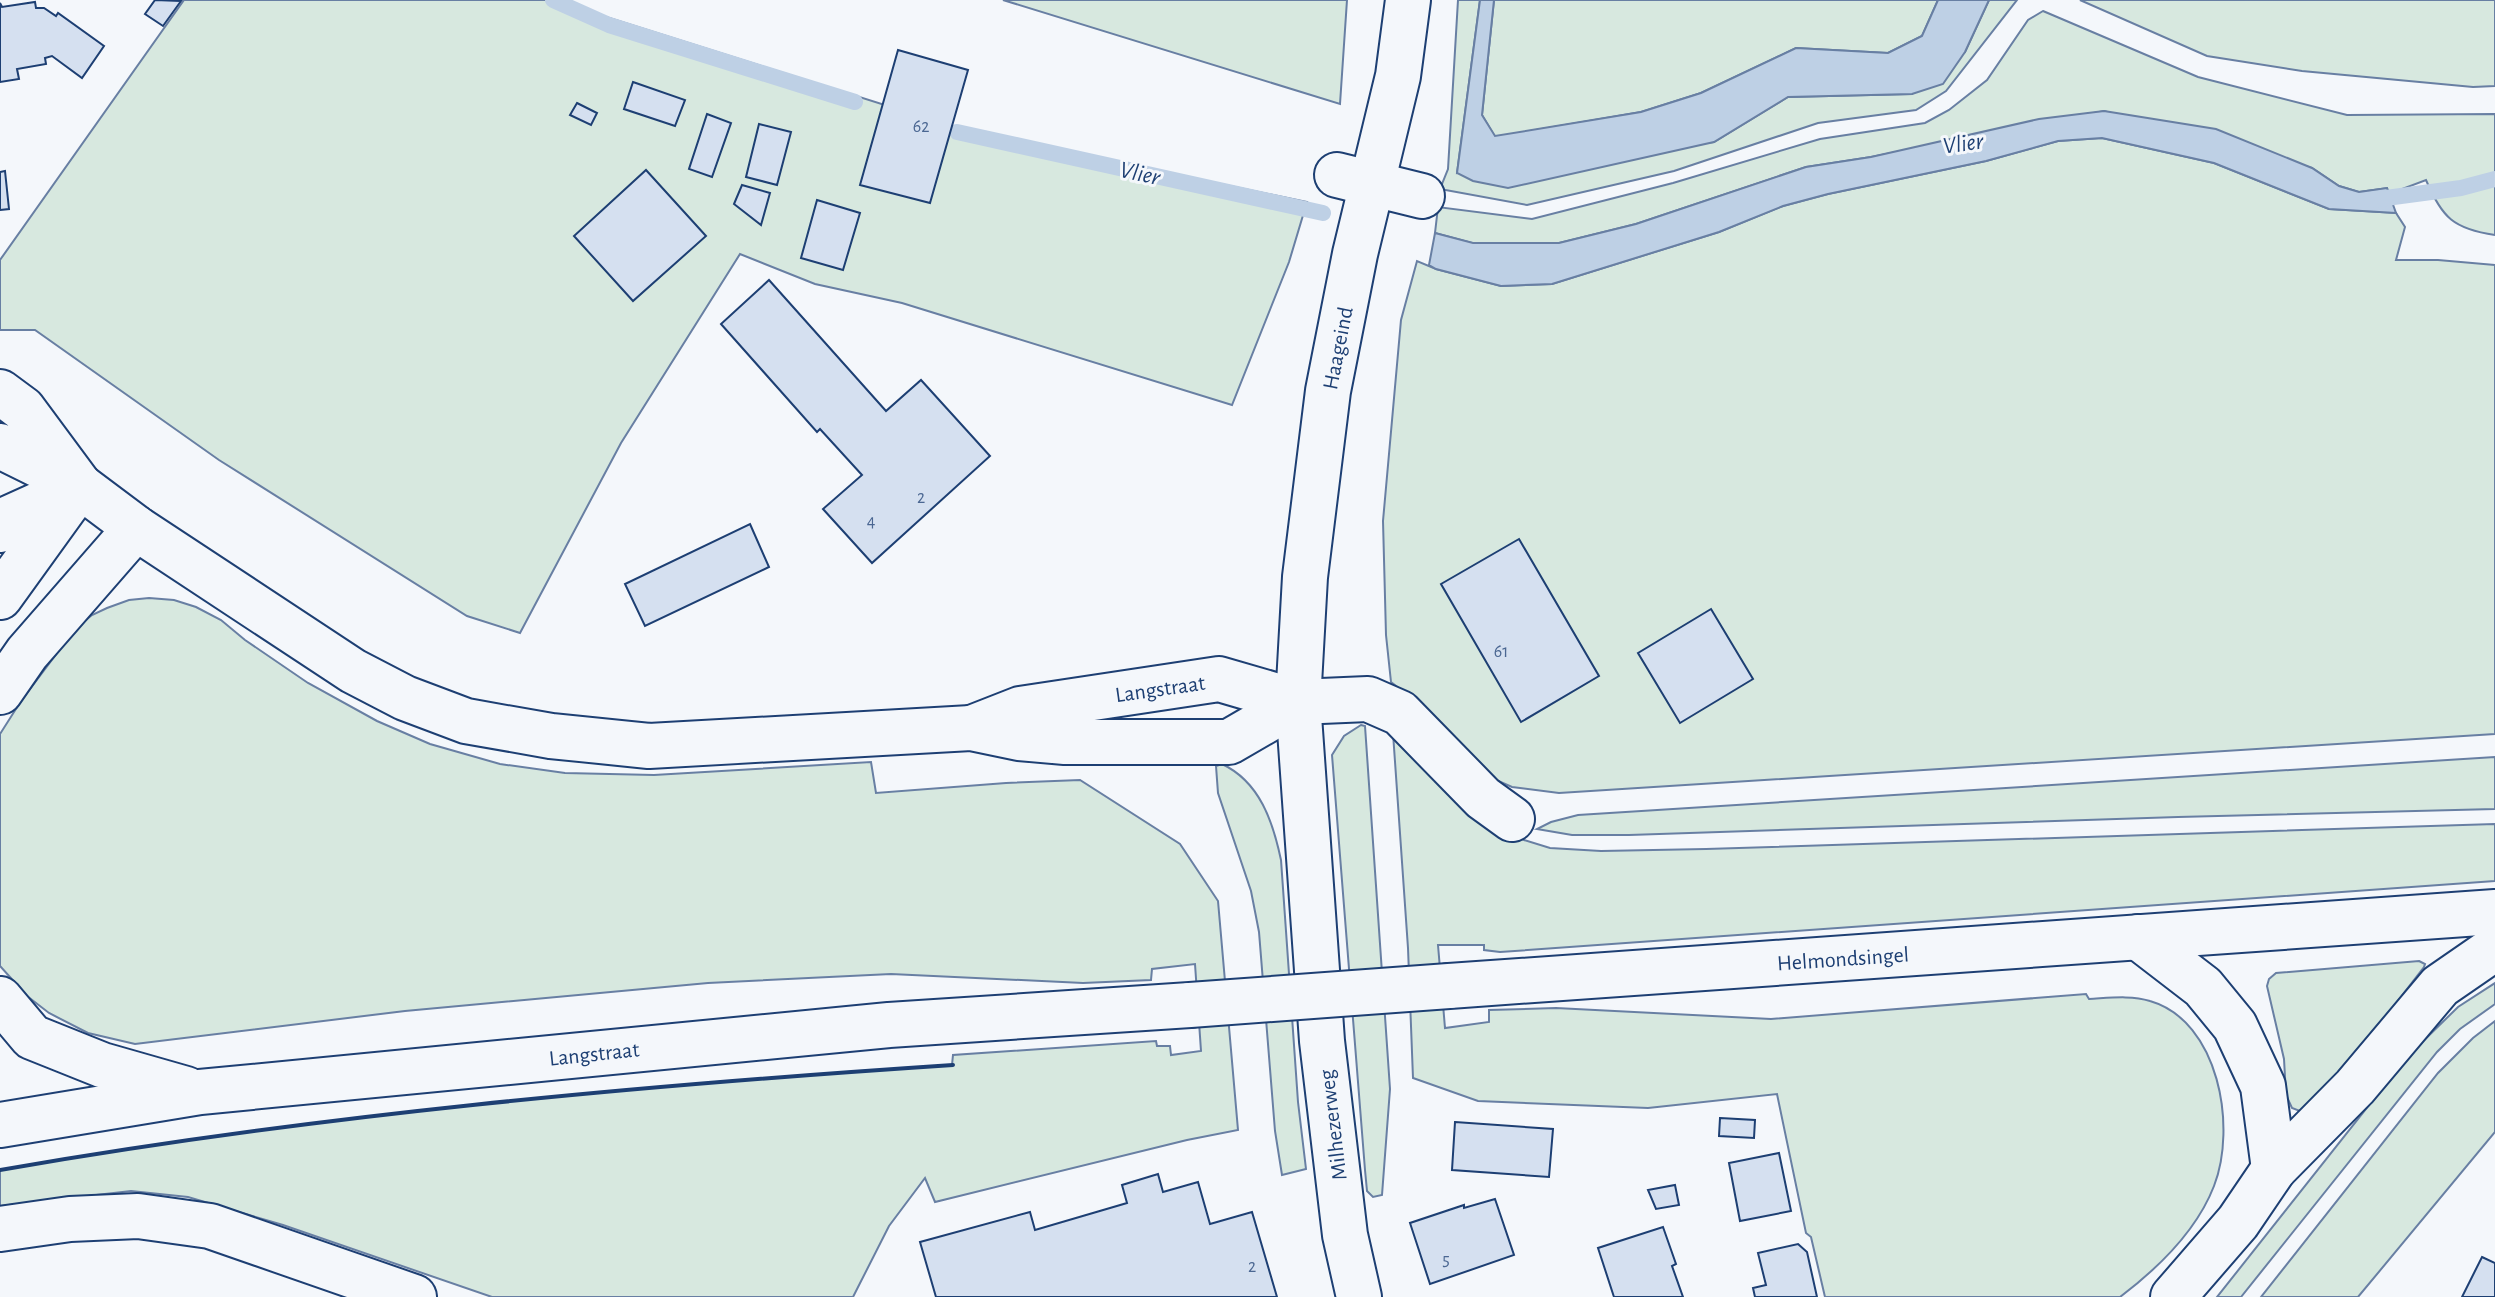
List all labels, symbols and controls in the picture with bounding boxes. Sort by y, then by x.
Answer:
house number: 62 [913,118,929,136]
water label: Vlier [1941,129,1986,159]
water label: Vlier [1117,158,1163,190]
street label: Haageind [1319,305,1357,391]
house number: 2 [917,489,925,507]
house number: 4 [867,513,876,531]
house number: 61 [1494,643,1508,661]
street label: Langstraat [1114,672,1207,706]
street label: Helmondsingel [1776,943,1910,975]
street label: Langstraat [548,1038,640,1070]
street label: Milhezerweg [1315,1068,1351,1181]
house number: 5 [1442,1251,1450,1269]
house number: 2 [1248,1258,1256,1276]

